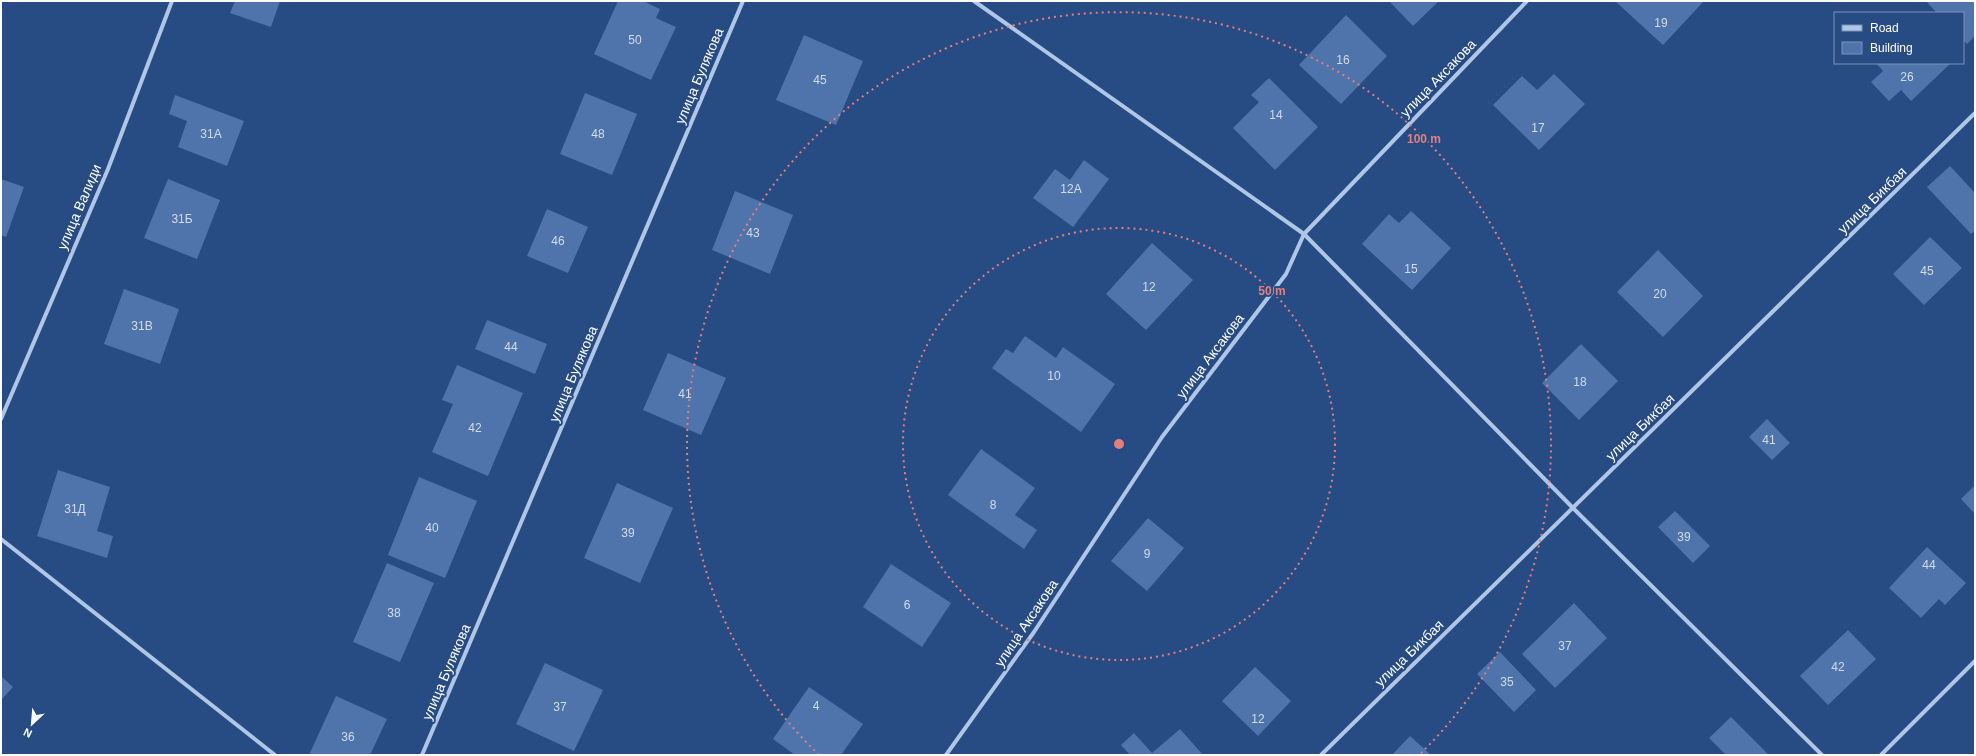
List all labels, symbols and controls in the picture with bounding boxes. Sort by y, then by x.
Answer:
legend [1834,12,1964,64]
house number: 19 [1654,16,1668,30]
text: Road [1870,21,1899,35]
street label: улица Булякова [672,25,727,126]
house number: 50 [628,33,642,47]
street label: улица Аксакова [1397,36,1479,120]
text: Building [1870,41,1913,55]
house number: 16 [1336,53,1350,67]
house number: 26 [1900,70,1914,84]
house number: 45 [813,73,827,87]
house number: 14 [1269,108,1283,122]
house number: 17 [1531,121,1545,135]
house number: 31А [200,127,222,141]
house number: 48 [591,127,605,141]
text: 100 m [1407,132,1441,146]
street label: улица Валиди [54,162,104,252]
street label: улица Бикбая [1834,163,1910,237]
house number: 12А [1060,182,1082,196]
house number: 31Б [171,212,193,226]
house number: 43 [746,226,760,240]
house number: 46 [551,234,565,248]
house number: 15 [1404,262,1418,276]
house number: 45 [1920,264,1934,278]
house number: 12 [1142,280,1156,294]
text: 50 m [1258,284,1286,298]
house number: 20 [1653,287,1667,301]
street label: улица Аксакова [1173,310,1247,402]
house number: 31В [131,319,153,333]
street label: улица Булякова [546,323,601,424]
house number: 44 [504,340,518,354]
house number: 10 [1047,369,1061,383]
house number: 18 [1573,375,1587,389]
house number: 41 [678,387,692,401]
street label: улица Бикбая [1602,390,1678,464]
house number: 42 [468,421,482,435]
house number: 41 [1762,433,1776,447]
centre of rings [1112,437,1126,451]
house number: 8 [990,498,997,512]
house number: 31Д [64,502,86,516]
house number: 40 [425,521,439,535]
house number: 39 [621,526,635,540]
house number: 39 [1677,530,1691,544]
house number: 9 [1144,547,1151,561]
house number: 44 [1922,558,1936,572]
street label: улица Аксакова [991,576,1061,670]
house number: 6 [904,598,911,612]
house number: 38 [387,606,401,620]
street label: улица Бикбая [1371,616,1447,690]
street label: улица Булякова [419,621,474,722]
house number: 37 [1558,639,1572,653]
house number: 42 [1831,660,1845,674]
house number: 35 [1500,675,1514,689]
house number: 4 [813,699,820,713]
house number: 37 [553,700,567,714]
north arrow [12,704,52,744]
house number: 12 [1251,712,1265,726]
text: N [21,726,34,740]
house number: 36 [341,730,355,744]

